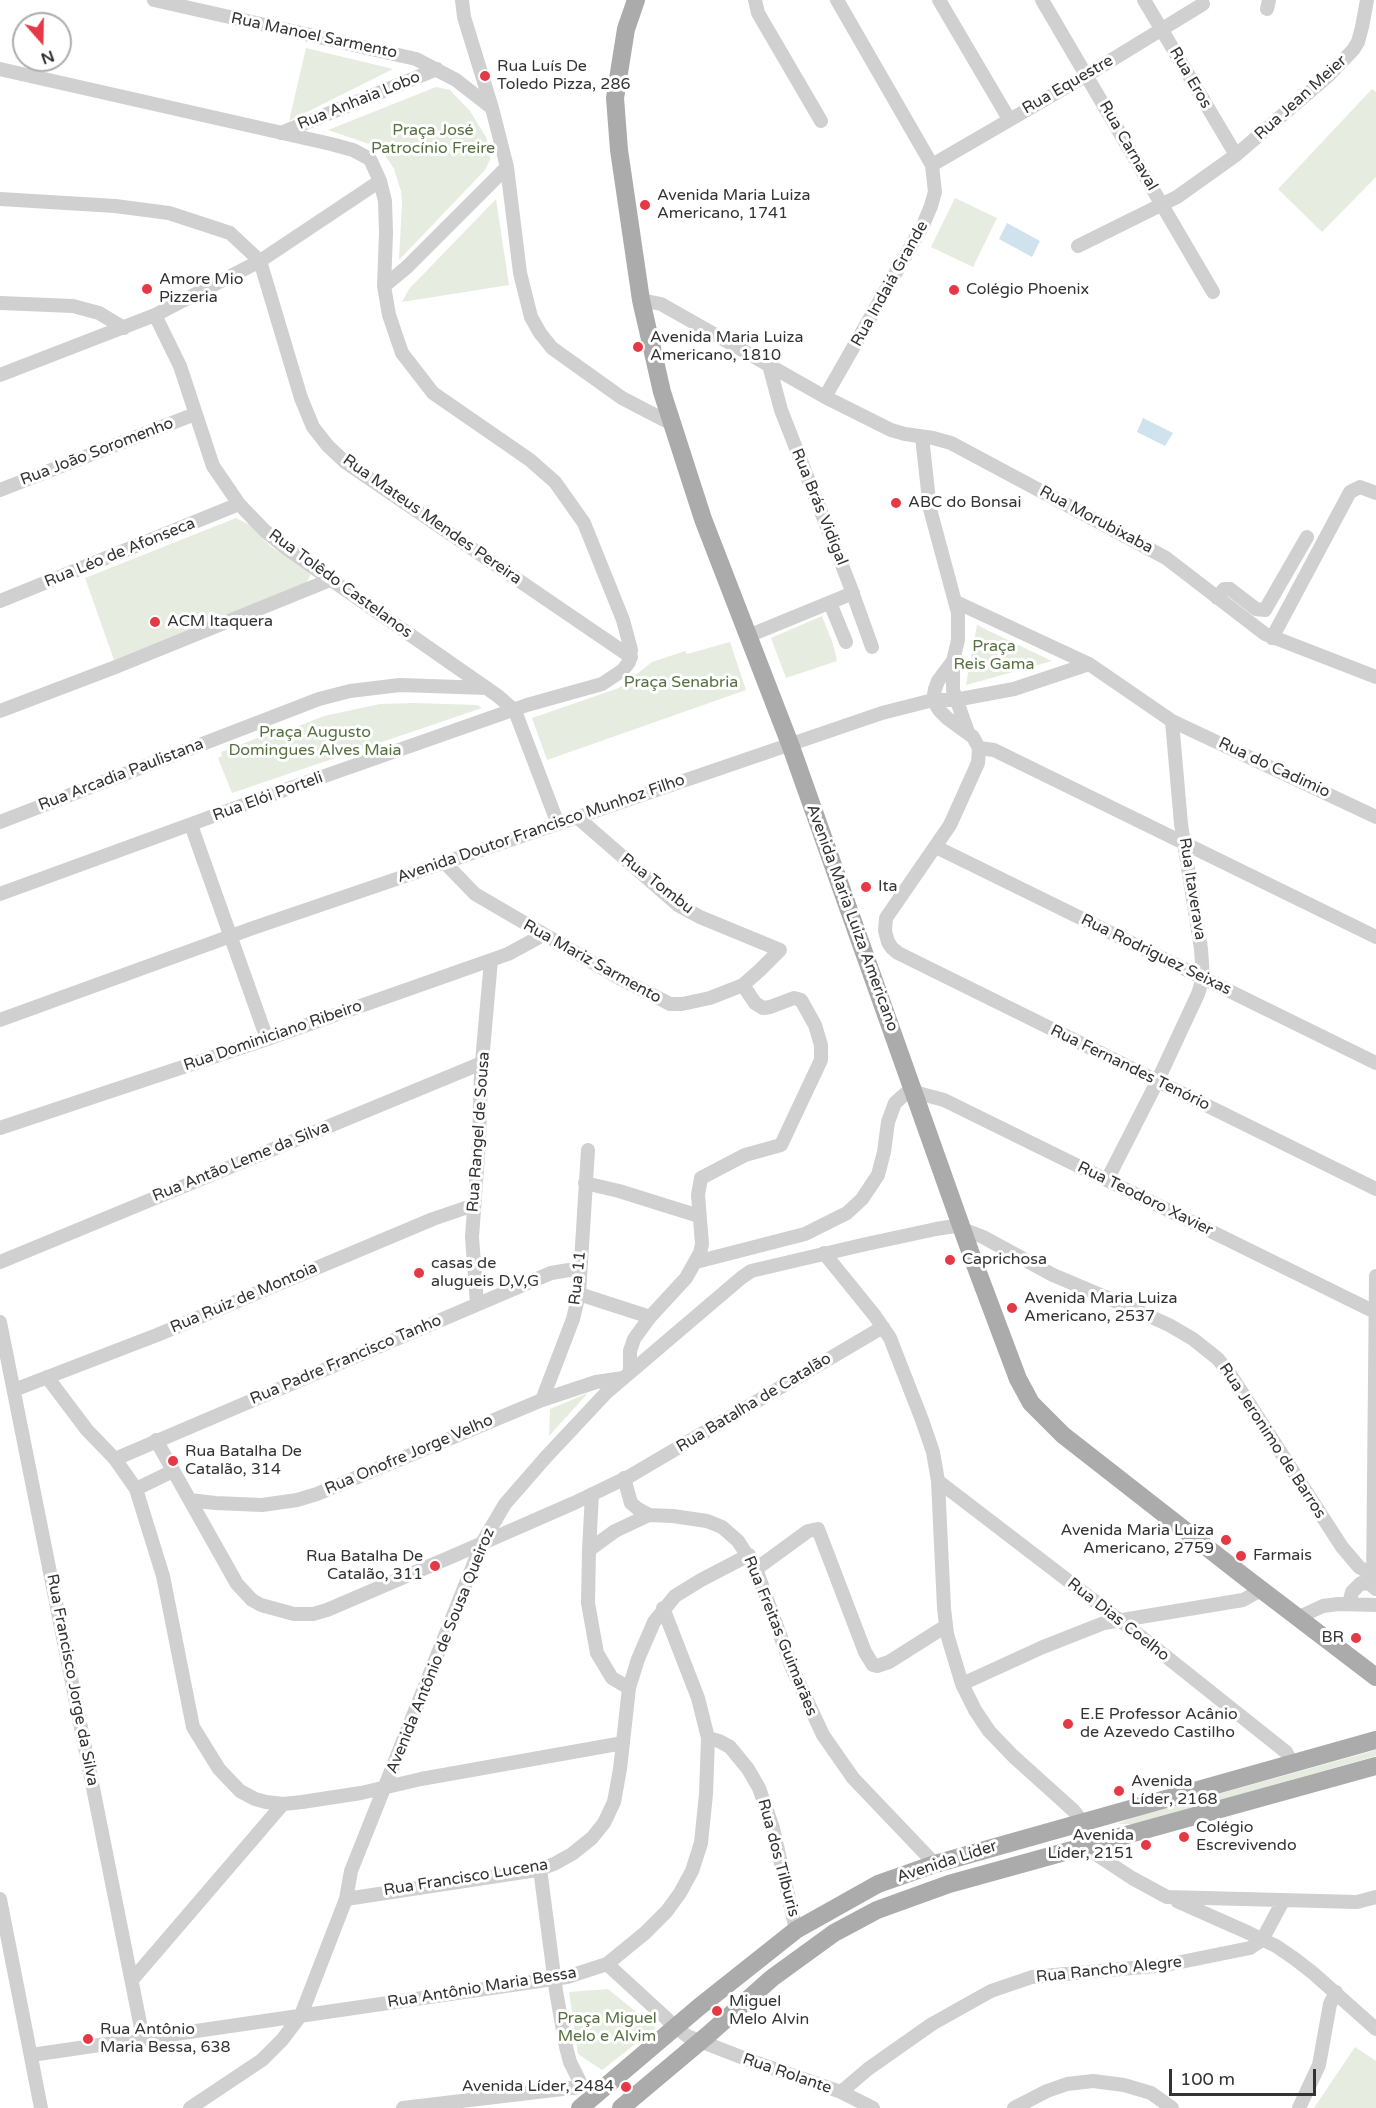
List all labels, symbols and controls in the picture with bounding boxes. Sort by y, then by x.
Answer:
street label: Rua Manoel Sarmento [229,9,399,63]
north arrow [12,12,72,72]
street label: Rua Eros [1165,44,1215,112]
text: N [38,45,57,69]
street label: Rua Equestre [1019,51,1117,119]
street label: Rua Jean Meier [1251,52,1351,144]
place label: Rua Luís De Toledo Pizza, 286 [497,57,630,95]
street label: Rua Anhaia Lobo [295,68,423,134]
marker: Rua Luís De Toledo Pizza, 286 [478,69,492,83]
street label: Rua Carnaval [1095,98,1161,194]
park label: Praça José Patrocínio Freire [371,121,495,159]
place label: Avenida Maria Luiza Americano, 1741 [657,186,810,224]
marker: Avenida Maria Luiza Americano, 1741 [638,198,652,212]
street label: Rua Indaiá Grande [847,218,933,350]
place label: Amore Mio Pizzeria [159,270,243,308]
place label: Colégio Phoenix [966,280,1089,300]
marker: Amore Mio Pizzeria [140,282,154,296]
marker: Colégio Phoenix [947,283,961,297]
place label: Avenida Maria Luiza Americano, 1810 [650,328,803,366]
marker: Avenida Maria Luiza Americano, 1810 [631,340,645,354]
street label: Rua João Soromenho [18,414,176,490]
street label: Rua Brás Vidigal [787,446,851,568]
street label: Rua Mateus Mendes Pereira [339,451,525,589]
street label: Rua Morubixaba [1036,482,1156,558]
place label: ABC do Bonsai [908,493,1021,513]
marker: ABC do Bonsai [889,496,903,510]
street label: Rua Léo de Afonseca [42,514,198,592]
street label: Rua Tolêdo Castelanos [265,525,415,643]
place label: ACM Itaquera [167,612,273,632]
marker: ACM Itaquera [148,615,162,629]
park label: Praça Reis Gama [953,637,1035,675]
park label: Praça Senabria [624,673,738,693]
park label: Praça Augusto Domingues Alves Maia [228,723,402,761]
street label: Rua do Cadimio [1215,734,1333,802]
street label: Rua Arcadia Paulistana [36,735,206,815]
street label: Rua Elói Porteli [210,768,326,826]
street label: Avenida Doutor Francisco Munhoz Filho [395,771,687,887]
street label: Avenida Maria Luiza Americano [802,802,902,1034]
street label: Rua Itaverava [1174,836,1210,942]
street label: Rua Tombu [617,850,697,918]
place label: Ita [878,877,897,897]
marker: Ita [859,880,873,894]
street label: Rua Rodriguez Seixas [1078,910,1234,1000]
street label: Rua Mariz Sarmento [520,916,664,1008]
street label: Rua Dominiciano Ribeiro [181,996,365,1076]
street label: Rua Fernandes Tenório [1047,1021,1213,1115]
street label: Rua Rangel de Sousa [464,1051,494,1213]
street label: Rua Antão Leme da Silva [150,1118,332,1206]
street label: Rua Teodoro Xavier [1074,1158,1216,1240]
street label: Rua 11 [566,1250,590,1306]
place label: Caprichosa [962,1250,1047,1270]
marker: Caprichosa [943,1253,957,1267]
place label: casas de alugueis D,V,G [431,1254,539,1292]
street label: Rua Ruiz de Montoia [167,1258,321,1338]
marker: casas de alugueis D,V,G [412,1266,426,1280]
place label: Avenida Maria Luiza Americano, 2537 [1024,1289,1177,1327]
marker: Avenida Maria Luiza Americano, 2537 [1005,1301,1019,1315]
street label: Rua Padre Francisco Tanho [247,1311,445,1409]
street label: Rua Batalha de Catalão [673,1349,835,1457]
street label: Rua Jeronimo de Barros [1215,1360,1329,1522]
street label: Rua Onofre Jorge Velho [322,1411,496,1499]
place label: Rua Batalha De Catalão, 314 [185,1442,302,1480]
marker: Rua Batalha De Catalão, 314 [166,1454,180,1468]
place label: Avenida Maria Luiza Americano, 2759 [1061,1521,1214,1559]
street label: Avenida Antônio de Sousa Queiroz [383,1525,499,1777]
marker: Avenida Maria Luiza Americano, 2759 [1219,1533,1233,1547]
place label: Farmais [1253,1546,1312,1566]
place label: Rua Batalha De Catalão, 311 [306,1547,423,1585]
marker: Farmais [1234,1549,1248,1563]
street label: Rua Freitas Guimarães [739,1553,821,1719]
marker: Rua Batalha De Catalão, 311 [428,1559,442,1573]
street label: Rua Francisco Jorge da Silva [42,1572,102,1788]
street label: Rua Dias Coelho [1063,1574,1173,1666]
place label: BR [1322,1628,1344,1648]
marker: BR [1349,1631,1363,1645]
place label: E.E Professor Acânio de Azevedo Castilho [1080,1705,1238,1743]
marker: E.E Professor Acânio de Azevedo Castilho [1061,1717,1075,1731]
place label: Avenida Líder, 2168 [1131,1772,1218,1810]
marker: Avenida Líder, 2168 [1112,1784,1126,1798]
street label: Rua dos Tilburis [753,1797,803,1919]
place label: Colégio Escrevivendo [1196,1818,1297,1856]
place label: Avenida Líder, 2151 [1047,1826,1134,1864]
marker: Colégio Escrevivendo [1177,1830,1191,1844]
street label: Avenida Líder [894,1837,1000,1887]
marker: Avenida Líder, 2151 [1139,1838,1153,1852]
street label: Rua Francisco Lucena [382,1856,550,1900]
street label: Rua Rancho Alegre [1035,1953,1183,1987]
street label: Rua Antônio Maria Bessa [386,1964,578,2012]
place label: Miguel Melo Alvin [729,1992,809,2030]
marker: Miguel Melo Alvin [710,2004,724,2018]
park label: Praça Miguel Melo e Alvim [557,2009,657,2047]
place label: Rua Antônio Maria Bessa, 638 [100,2020,231,2058]
marker: Rua Antônio Maria Bessa, 638 [81,2032,95,2046]
street label: Rua Rolante [740,2050,834,2098]
scale bar [1172,2057,1319,2095]
text: 100 m [1180,2068,1235,2090]
place label: Avenida Líder, 2484 [462,2077,614,2097]
marker: Avenida Líder, 2484 [619,2080,633,2094]

